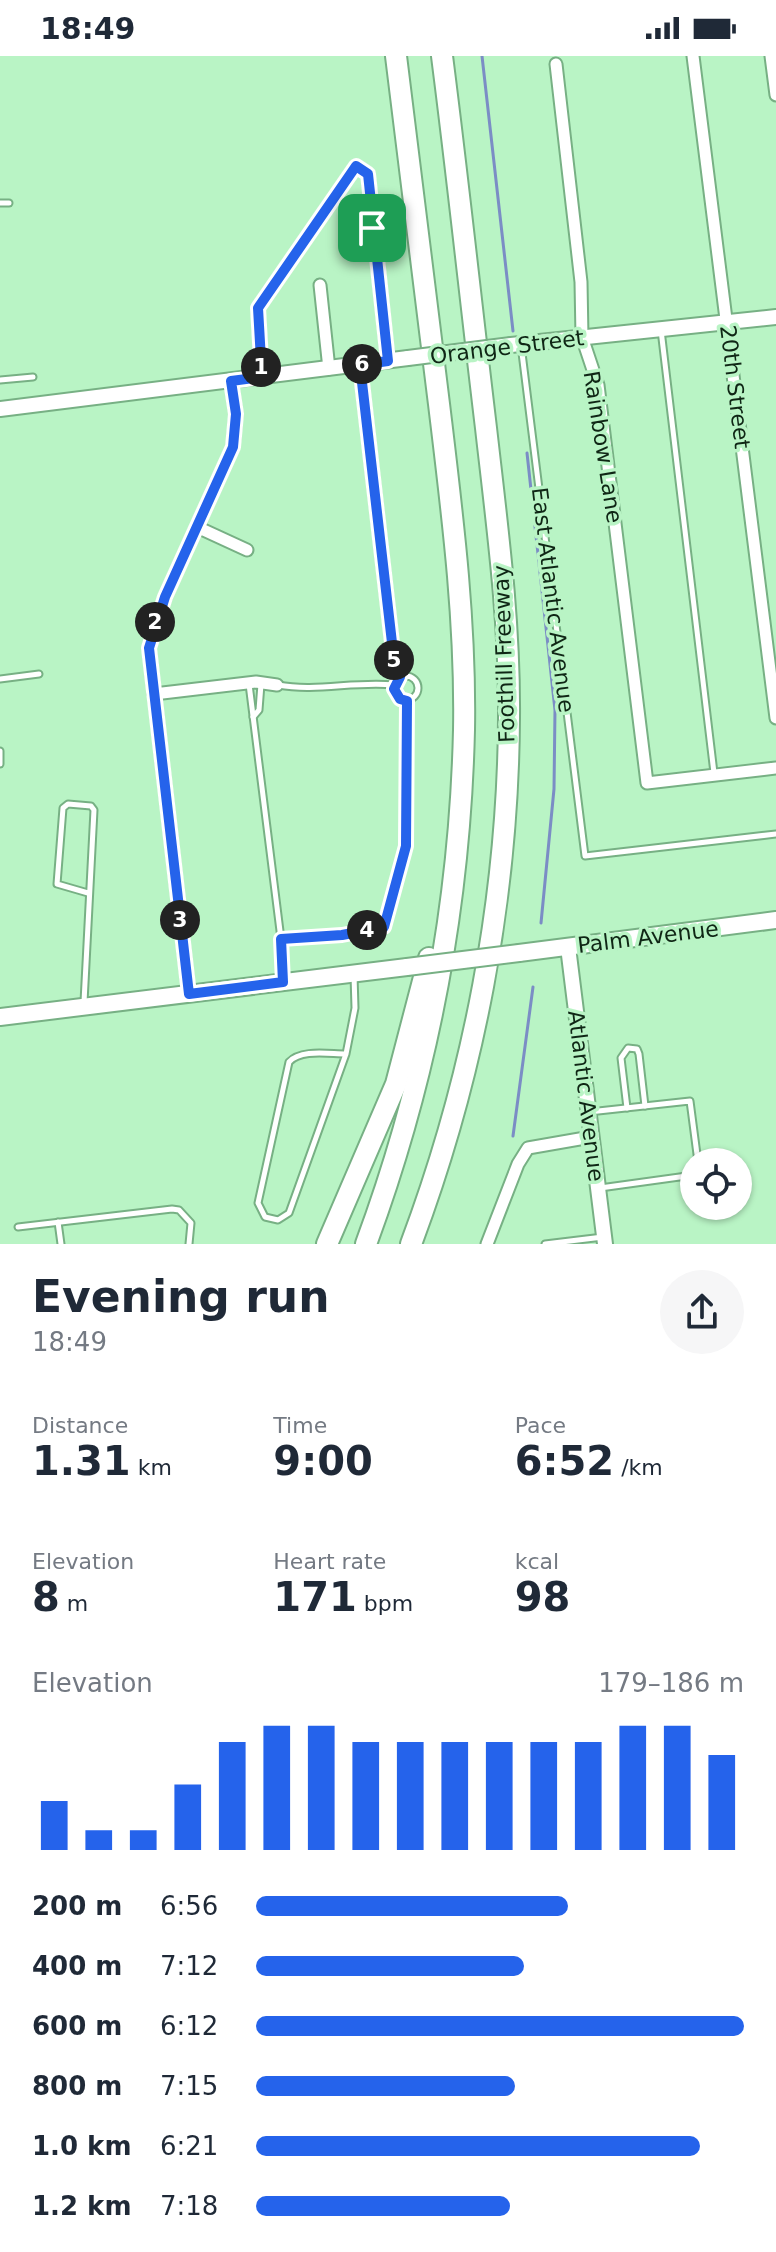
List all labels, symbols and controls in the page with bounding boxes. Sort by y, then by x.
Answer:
text: 18:49 [40,11,136,46]
pin [338,194,406,262]
icon: arrive [350,206,394,250]
street label: 20th Street [715,324,755,451]
street label: Orange Street [428,325,586,369]
pin: 6 [342,344,382,384]
pin: 1 [241,347,281,387]
text: 6 [354,351,370,376]
text: 1 [253,354,269,379]
street label: Rainbow Lane [579,369,627,525]
street label: East Atlantic Avenue [527,486,579,714]
street label: Foothill Freeway [488,565,520,743]
pin: 2 [135,602,175,642]
text: 2 [147,609,163,634]
pin: 5 [374,640,414,680]
text: 5 [386,647,402,672]
pin: 3 [160,900,200,940]
text: 3 [172,907,188,932]
pin: 4 [347,910,387,950]
street label: Palm Avenue [576,916,720,958]
text: 4 [359,917,375,942]
street label: Atlantic Avenue [563,1009,609,1183]
map controls [680,1148,752,1220]
button: locate [680,1148,752,1220]
button: share [660,1270,744,1354]
text: Evening run [32,1271,329,1322]
text: 18:49 [32,1327,107,1357]
text: Distance [32,1413,128,1438]
text: Time [273,1413,327,1438]
text: Pace [515,1413,566,1438]
text: 1.31 [32,1438,131,1484]
text: 9:00 [273,1438,373,1484]
text: 6:52 [515,1438,614,1484]
text: km [131,1455,172,1480]
text: /km [614,1455,663,1480]
text: Elevation [32,1549,134,1574]
text: Heart rate [273,1549,386,1574]
text: kcal [515,1549,559,1574]
text: 8 [32,1574,60,1620]
text: 171 [273,1574,357,1620]
text: 98 [515,1574,570,1620]
text: m [60,1591,88,1616]
text: bpm [357,1591,413,1616]
text: Elevation [32,1668,153,1698]
text: 179–186 m [598,1668,744,1698]
text: 200 m [32,1891,122,1921]
text: 6:56 [160,1891,218,1921]
text: 400 m [32,1951,122,1981]
text: 7:12 [160,1951,218,1981]
text: 600 m [32,2011,122,2041]
text: 6:12 [160,2011,218,2041]
text: 800 m [32,2071,122,2101]
text: 7:15 [160,2071,218,2101]
text: 1.0 km [32,2131,132,2161]
text: 6:21 [160,2131,218,2161]
text: 1.2 km [32,2191,132,2221]
text: 7:18 [160,2191,218,2221]

